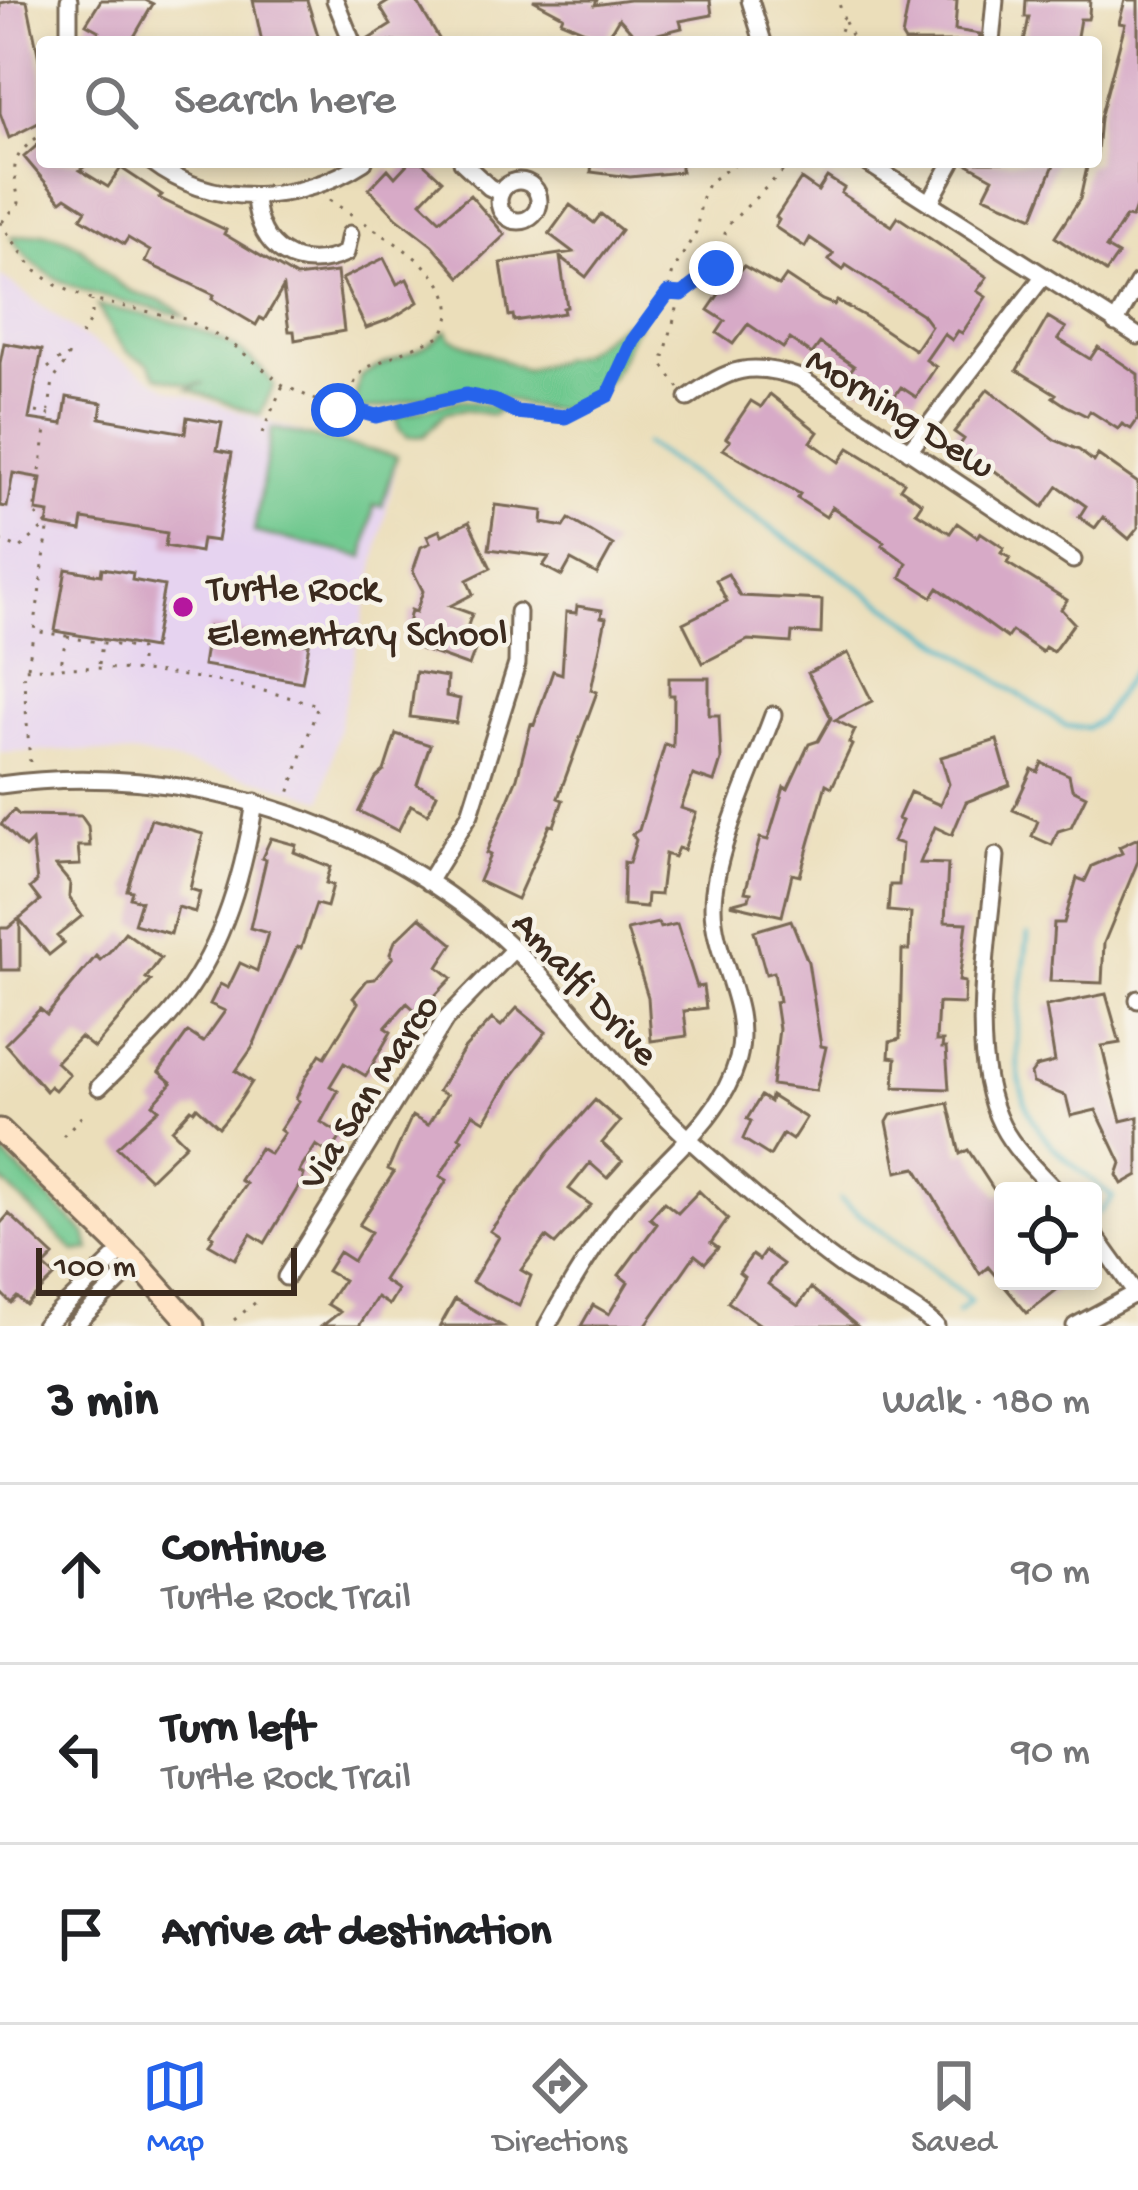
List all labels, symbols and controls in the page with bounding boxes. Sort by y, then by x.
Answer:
search box [36,36,1102,168]
icon: search [78,69,144,135]
text: Search here [174,76,396,129]
route end [689,241,743,295]
street label: Morning Dew [795,340,1001,492]
route start [311,383,365,437]
place label: Turtle Rock Elementary School [205,569,508,660]
marker: Turtle Rock Elementary School [170,594,196,620]
street label: Amalfi Drive [499,904,667,1079]
street label: Via San Marco [291,987,452,1201]
map controls [994,1182,1102,1290]
button: locate [994,1182,1102,1290]
scale bar [36,1242,297,1295]
text: 100 m [54,1250,136,1288]
text: 3 min [48,1374,158,1434]
text: Walk · 180 m [882,1381,1090,1427]
text: Continue [162,1524,325,1577]
icon: ahead [48,1541,114,1607]
text: 90 m [1011,1551,1090,1597]
text: Turtle Rock Trail [162,1577,411,1623]
text: Turn left [162,1704,314,1757]
icon: left [48,1721,114,1787]
text: 90 m [1011,1731,1090,1777]
text: Turtle Rock Trail [162,1757,411,1803]
icon: arrive [48,1901,114,1967]
text: Arrive at destination [162,1907,551,1960]
tab: Map [142,2053,208,2163]
tab: Directions [493,2053,627,2163]
tab: Saved [911,2053,996,2163]

